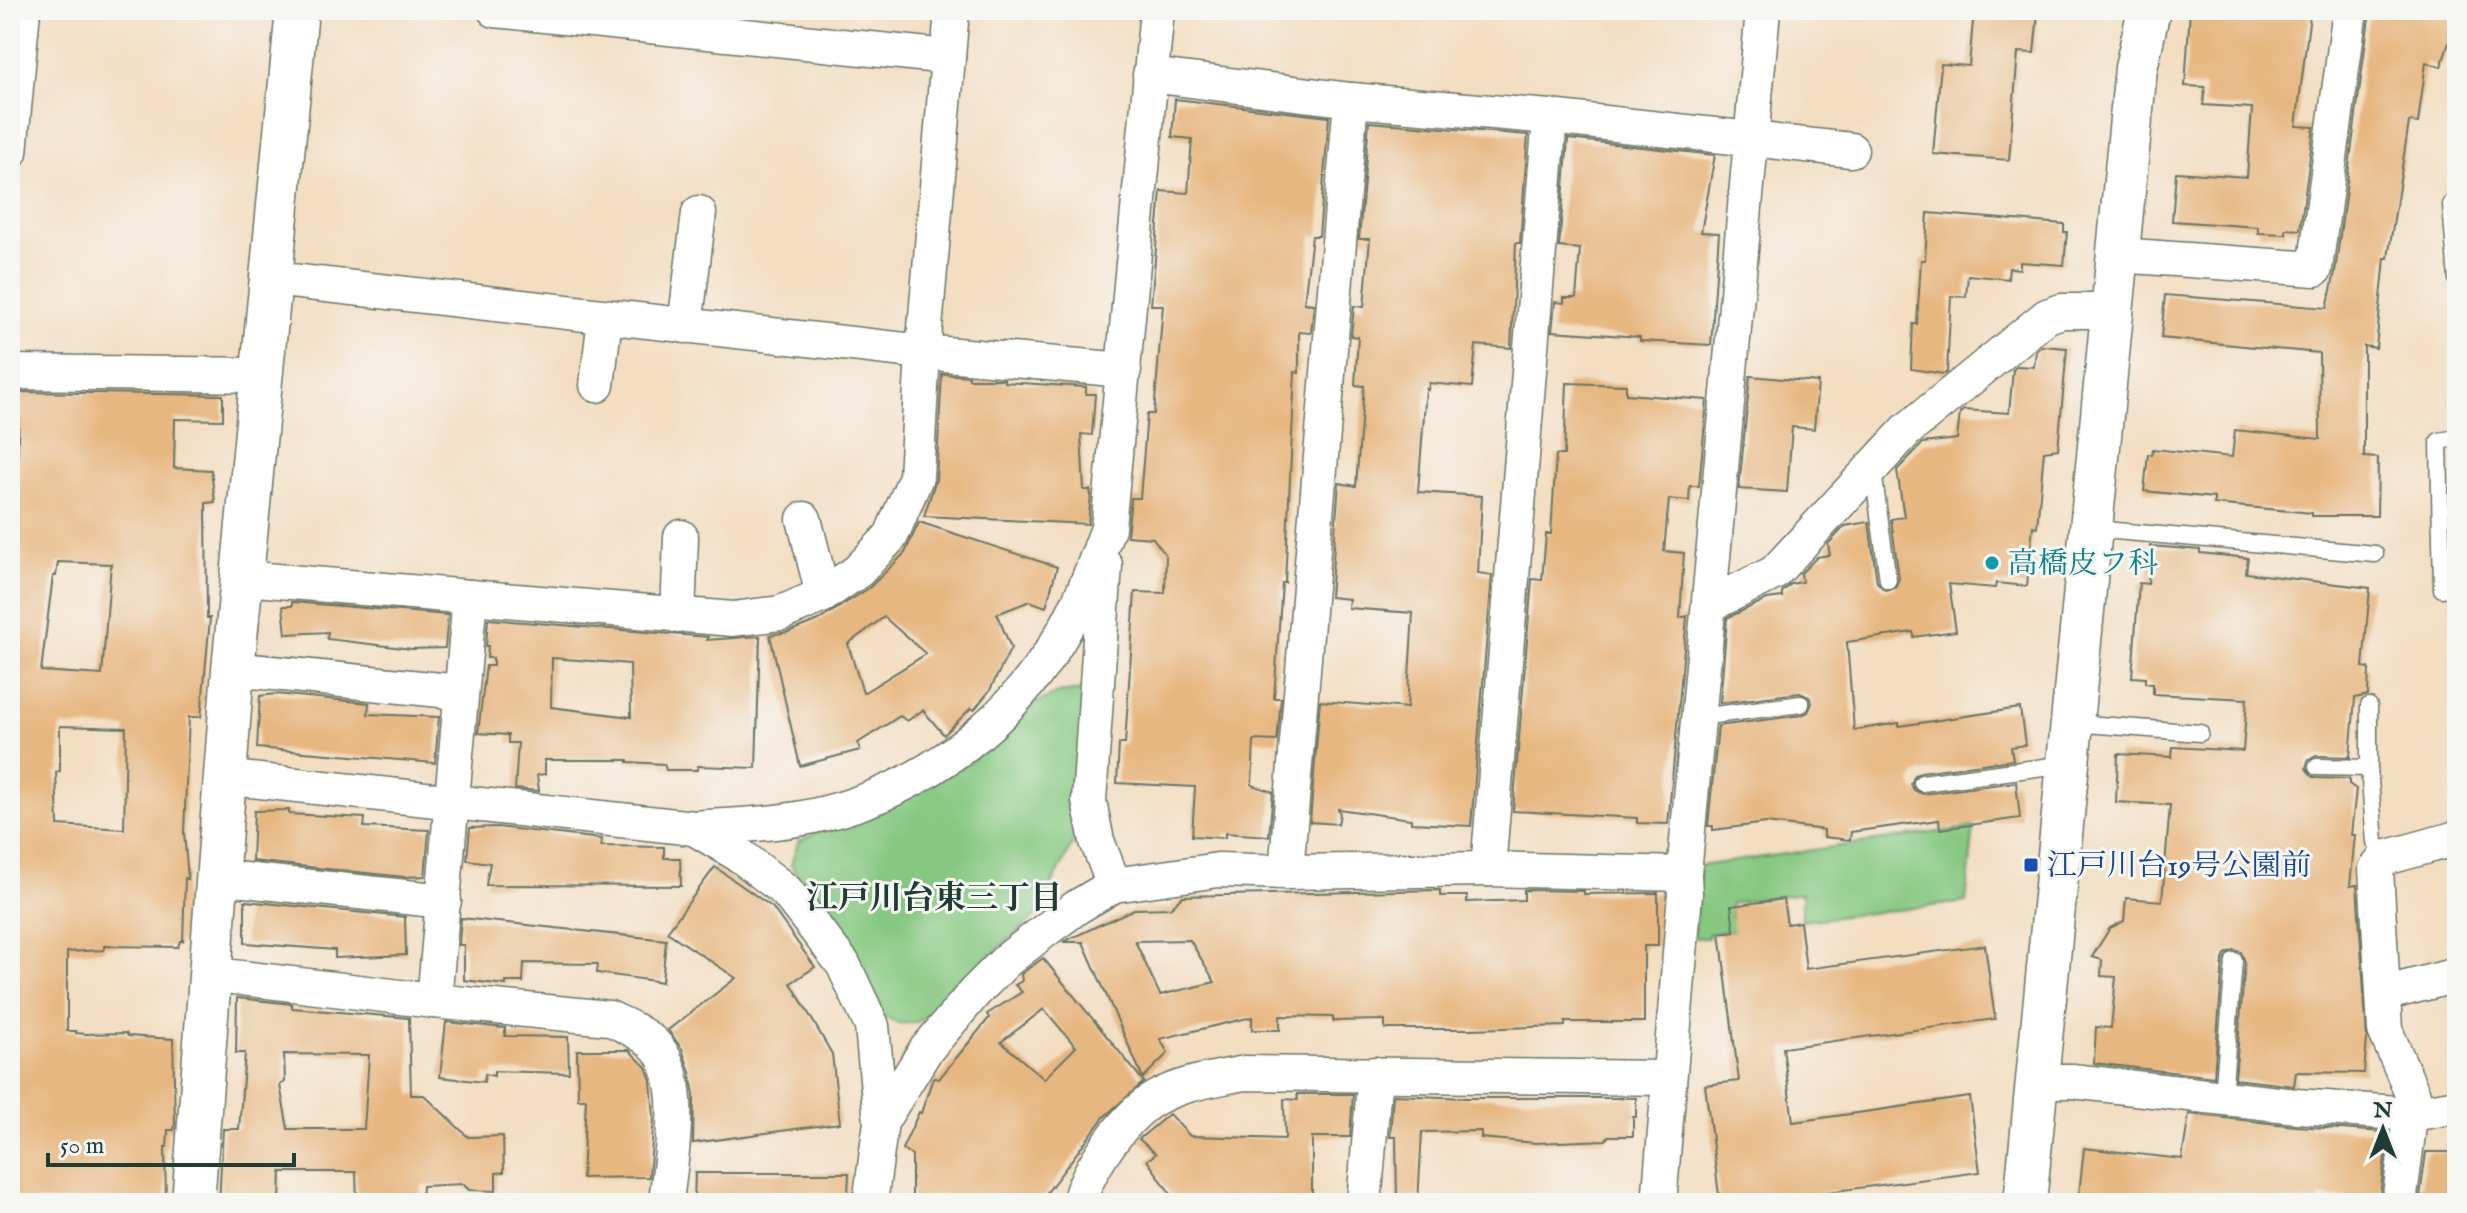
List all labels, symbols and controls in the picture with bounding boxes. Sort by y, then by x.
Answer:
place label: 高橋皮フ科 [2008,546,2158,584]
marker: 高橋皮フ科 [1983,554,2001,572]
place label: 江戸川台19号公園前 [2047,848,2311,886]
marker: 江戸川台19号公園前 [2022,856,2040,874]
district label: 江戸川台東三丁目 [806,879,1062,920]
north arrow [2343,1089,2423,1169]
text: N [2372,1097,2393,1125]
scale bar [48,1117,294,1167]
text: 50 m [60,1131,104,1162]

